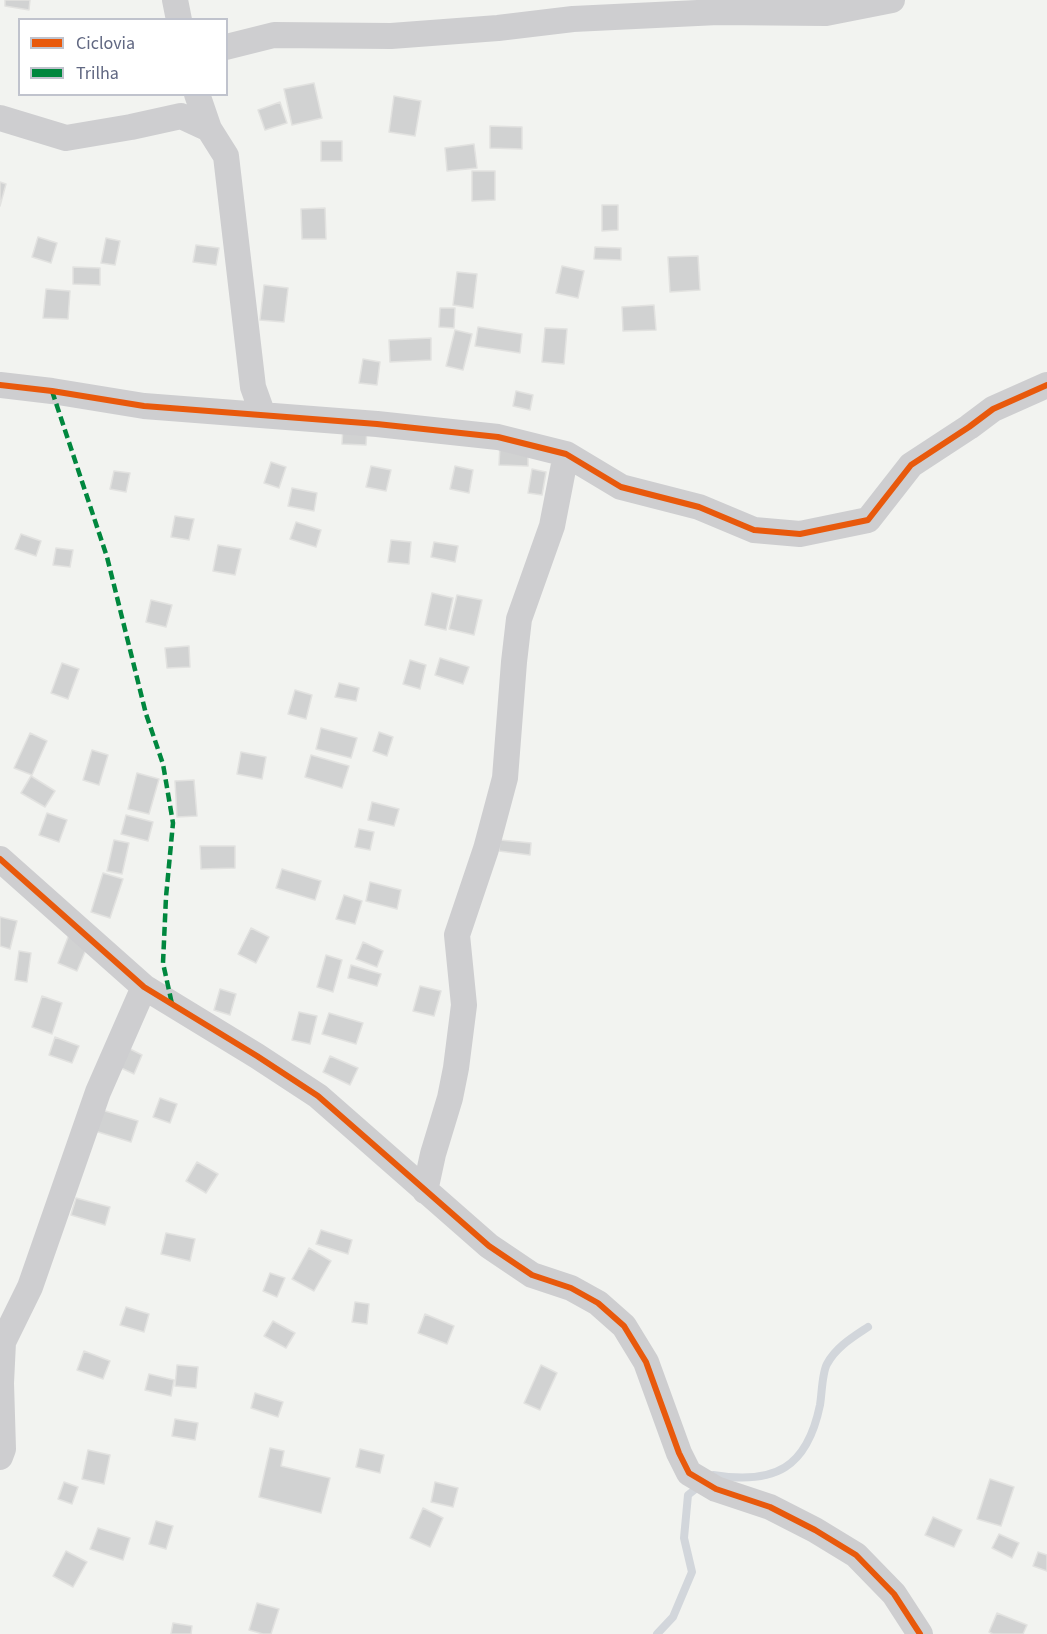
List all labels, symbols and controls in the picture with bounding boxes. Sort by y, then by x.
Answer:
legend [18,18,228,96]
text: Ciclovia [76,31,135,56]
text: Trilha [76,61,119,86]

